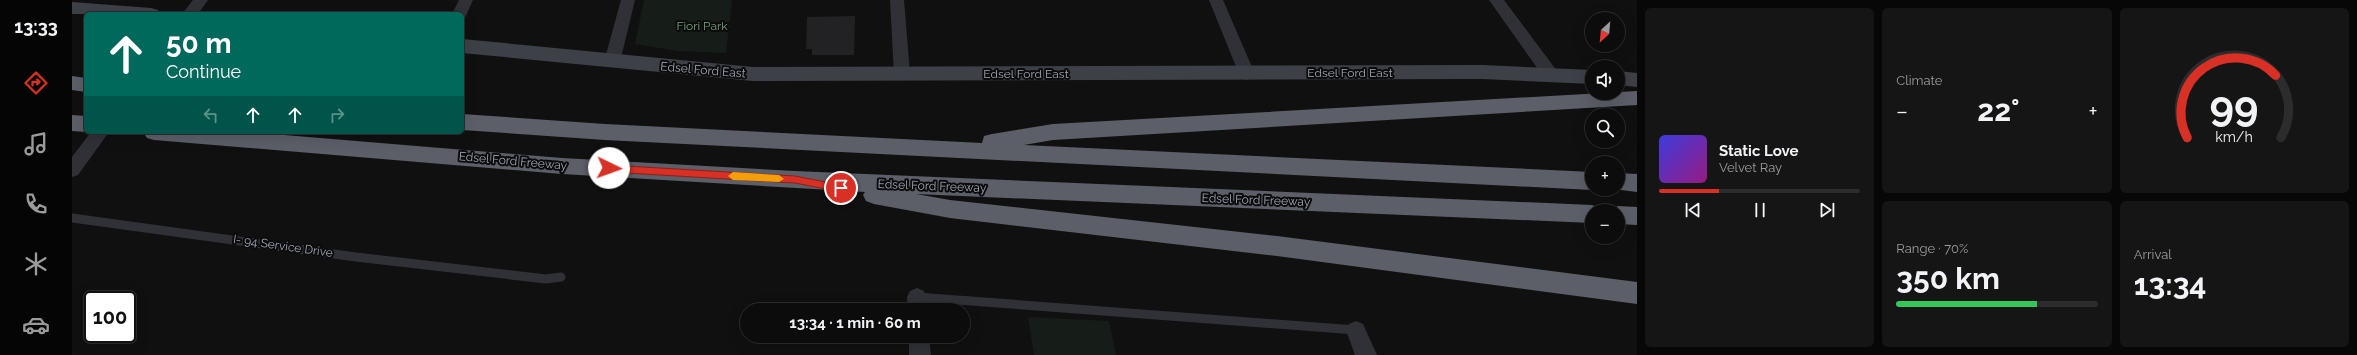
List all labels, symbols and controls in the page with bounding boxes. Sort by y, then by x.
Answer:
north arrow [1585,12,1625,52]
map controls [1585,12,1625,244]
text: 13:33 [14,16,58,37]
park label: Fiori Park [676,19,728,33]
text: 50 m [166,27,232,60]
icon: ahead [100,28,152,80]
street label: Edsel Ford East [660,59,746,81]
button: sound [1585,60,1625,100]
text: Continue [166,61,241,82]
street label: Edsel Ford East [1307,66,1393,80]
street label: Edsel Ford East [983,67,1069,81]
icon: directions [22,69,50,97]
text: Climate [1896,73,1942,88]
text: 99 [2210,82,2259,131]
text: 22° [1977,93,2019,128]
text: − [1896,98,1908,124]
text: + [2089,98,2098,124]
icon: left [200,104,222,126]
icon: ahead [242,104,264,126]
icon: ahead [284,104,306,126]
icon: right [326,104,348,126]
button: search [1585,108,1625,148]
text: km/h [2215,129,2253,145]
icon: music [22,130,50,158]
text: Static Love [1719,142,1798,160]
position arrow [588,147,630,189]
street label: Edsel Ford Freeway [458,149,568,173]
button: + [1585,156,1625,196]
text: Velvet Ray [1719,160,1782,175]
pin [824,171,858,205]
icon: arrive [830,177,852,199]
street label: Edsel Ford Freeway [877,177,987,195]
icon: phone [22,190,50,218]
street label: Edsel Ford Freeway [1201,191,1311,209]
icon: previous [1682,199,1704,221]
icon: pause [1749,199,1771,221]
icon: next [1816,199,1838,221]
button: − [1585,204,1625,244]
street label: I- 94 Service Drive [232,232,334,260]
text: Range · 70% [1896,241,1968,256]
text: Arrival [2134,247,2172,262]
icon: climate [22,250,50,278]
text: 350 km [1896,261,2000,296]
text: 13:34 [2134,267,2207,302]
speed limit sign: 100 [84,291,136,343]
icon: car [22,311,50,339]
text: 13:34 · 1 min · 60 m [789,314,921,332]

